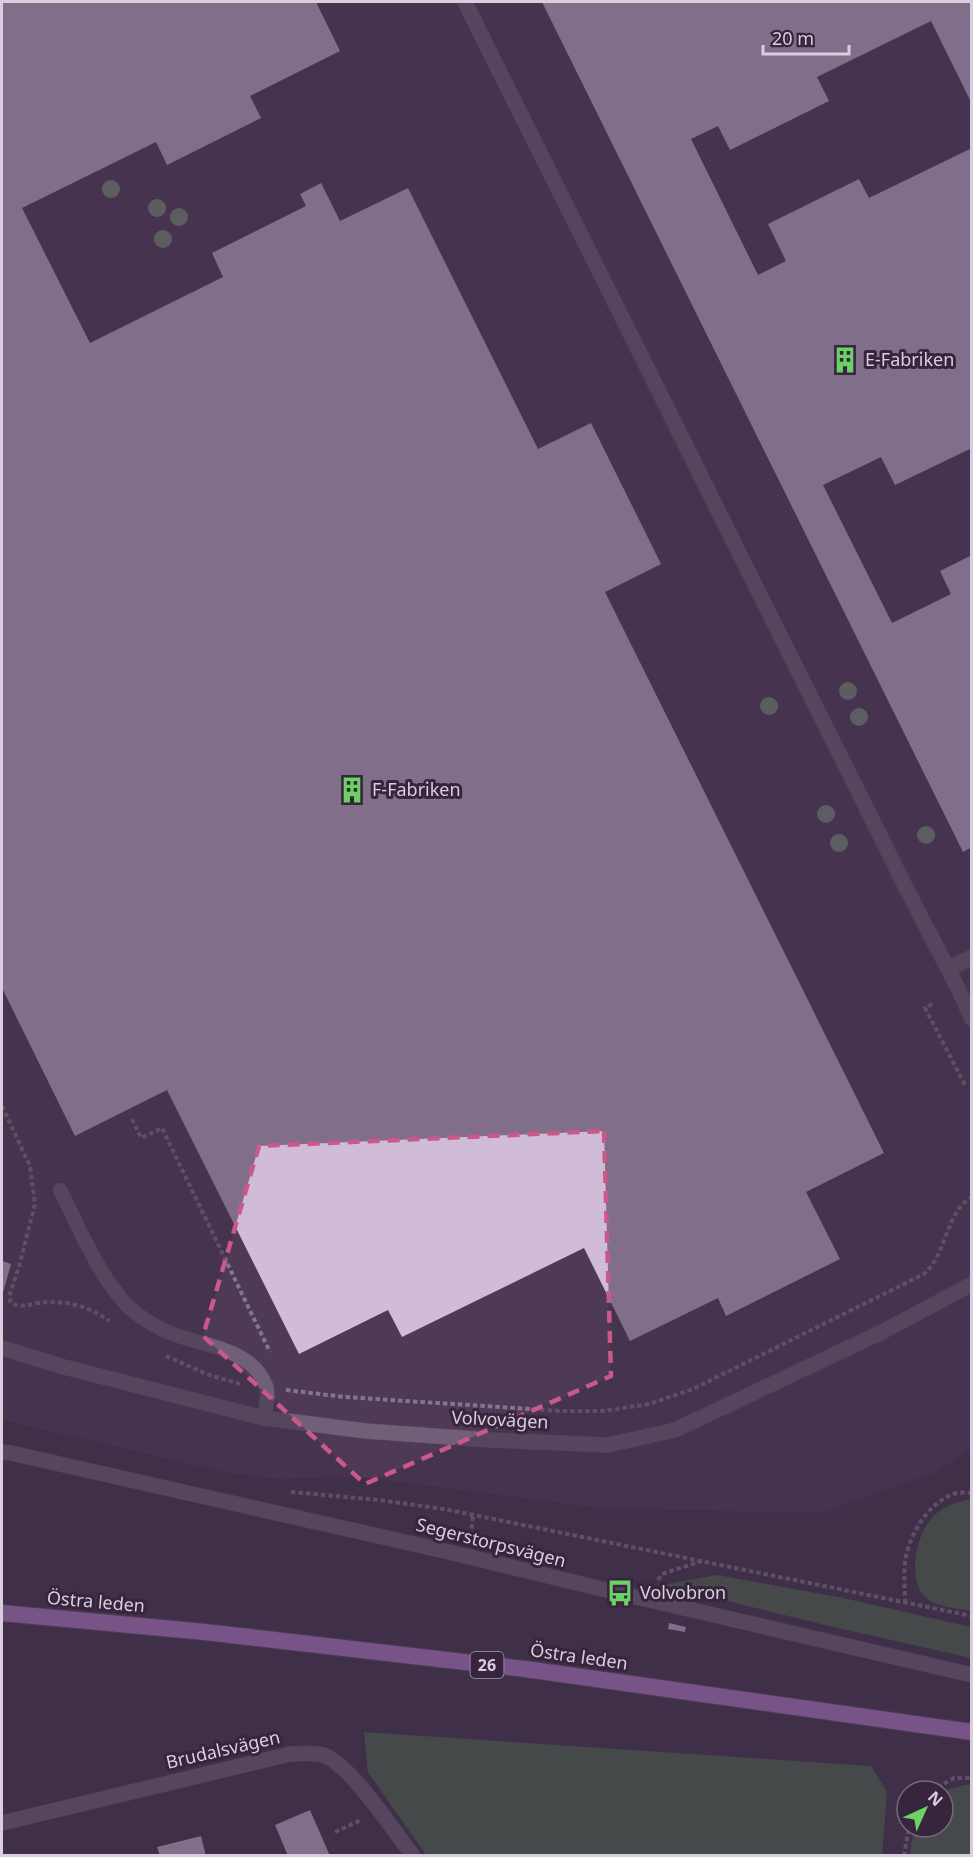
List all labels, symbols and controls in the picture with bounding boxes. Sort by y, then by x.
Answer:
scale bar [763,18,848,56]
text: 20 m [772,26,814,50]
building icon: E-Fabriken [830,345,860,375]
place label: E-Fabriken [865,347,954,371]
building icon: F-Fabriken [337,775,367,805]
place label: F-Fabriken [372,777,461,801]
street label: Volvovägen [451,1404,549,1434]
street label: Segerstorpsvägen [414,1512,569,1572]
bus stop icon: Volvobron [605,1578,635,1608]
place label: Volvobron [640,1580,726,1604]
street label: Östra leden [46,1585,146,1617]
street label: Östra leden [529,1637,629,1675]
road number: 26 [470,1652,504,1678]
street label: Brudalsvägen [163,1724,282,1774]
north arrow [895,1779,955,1839]
text: N [923,1786,948,1811]

